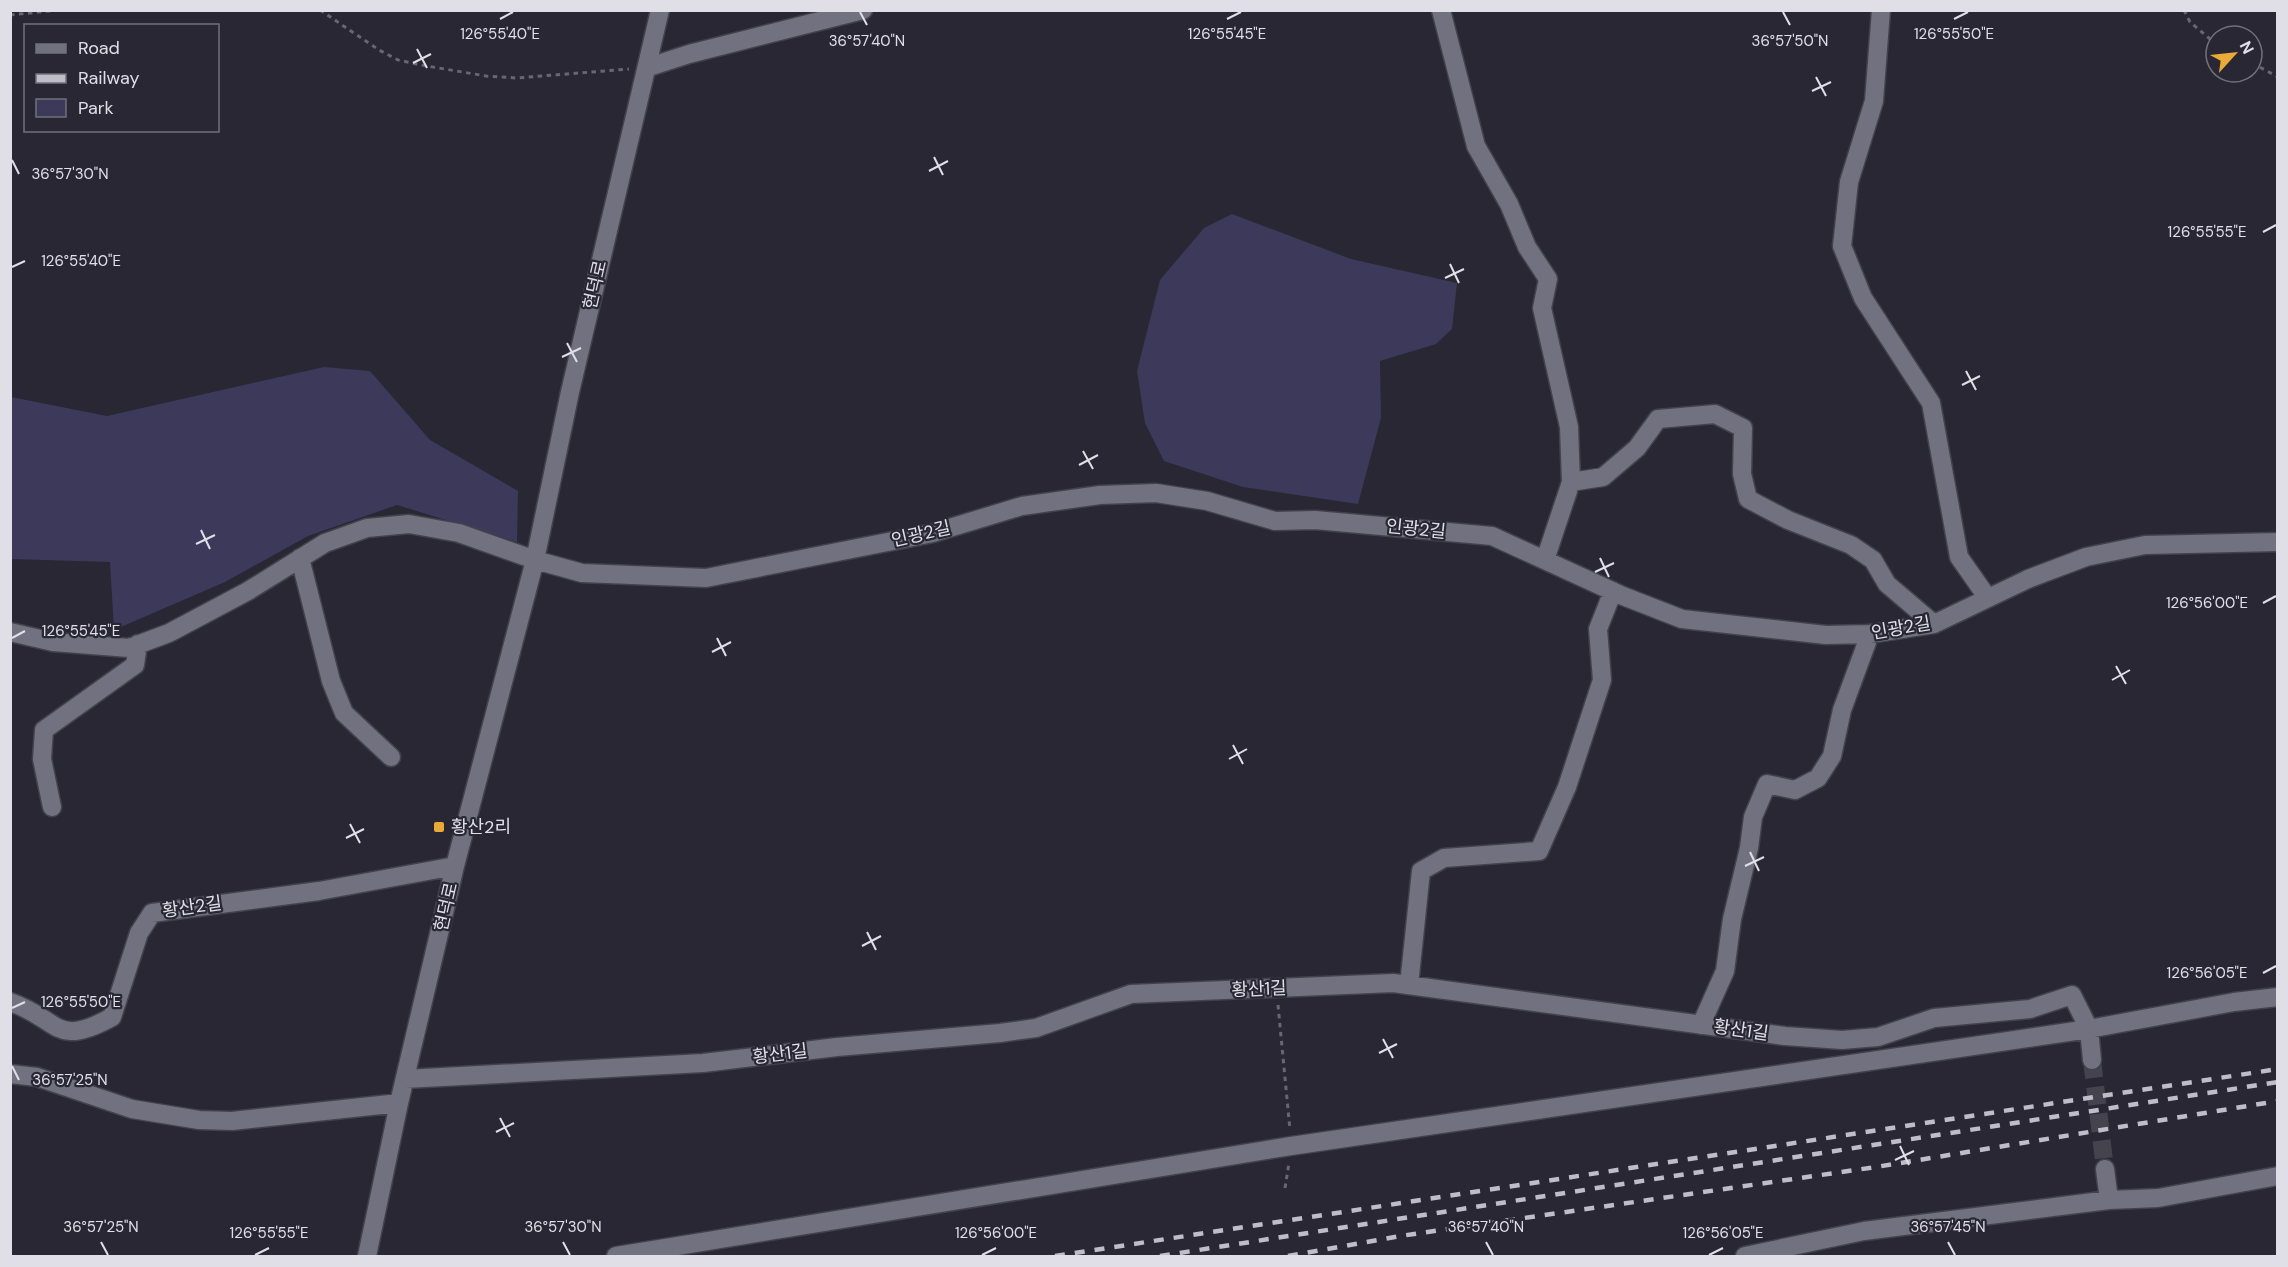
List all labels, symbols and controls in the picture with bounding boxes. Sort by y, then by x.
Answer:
legend [24,24,219,132]
text: 126°55'40"E [460,24,540,44]
text: 126°55'45"E [1188,24,1266,44]
text: 126°55'50"E [1914,24,1994,44]
north arrow [2204,24,2264,84]
text: 36°57'40"N [829,31,905,51]
text: 36°57'50"N [1752,31,1828,51]
text: Road [78,36,120,60]
text: N [2235,37,2259,57]
text: Railway [78,66,140,90]
text: Park [78,96,114,120]
text: 36°57'30"N [31,164,109,184]
text: 126°55'55"E [2168,222,2246,242]
text: 126°55'40"E [41,251,121,271]
street label: 현덕로 [578,258,612,312]
street label: 인광2길 [1385,514,1447,544]
street label: 인광2길 [889,516,953,552]
text: 126°56'00"E [2166,593,2248,613]
street label: 인광2길 [1869,611,1933,645]
text: 126°55'45"E [42,621,120,641]
place label: 황산2리 [451,815,511,839]
marker: 황산2리 [432,820,446,834]
street label: 현덕로 [429,880,463,934]
street label: 황산2길 [161,891,223,923]
text: 126°56'05"E [2167,963,2247,983]
street label: 황산1길 [1231,976,1287,1002]
text: 126°55'50"E [41,992,121,1012]
street label: 황산1길 [1712,1014,1770,1046]
street label: 황산1길 [751,1039,809,1069]
text: 36°57'25"N [32,1070,108,1090]
text: 36°57'25"N [63,1217,139,1237]
text: 36°57'30"N [524,1217,602,1237]
text: 36°57'40"N [1448,1217,1524,1237]
text: 36°57'45"N [1910,1217,1986,1237]
text: 126°55'55"E [230,1223,308,1243]
text: 126°56'00"E [955,1223,1037,1243]
text: 126°56'05"E [1683,1223,1763,1243]

